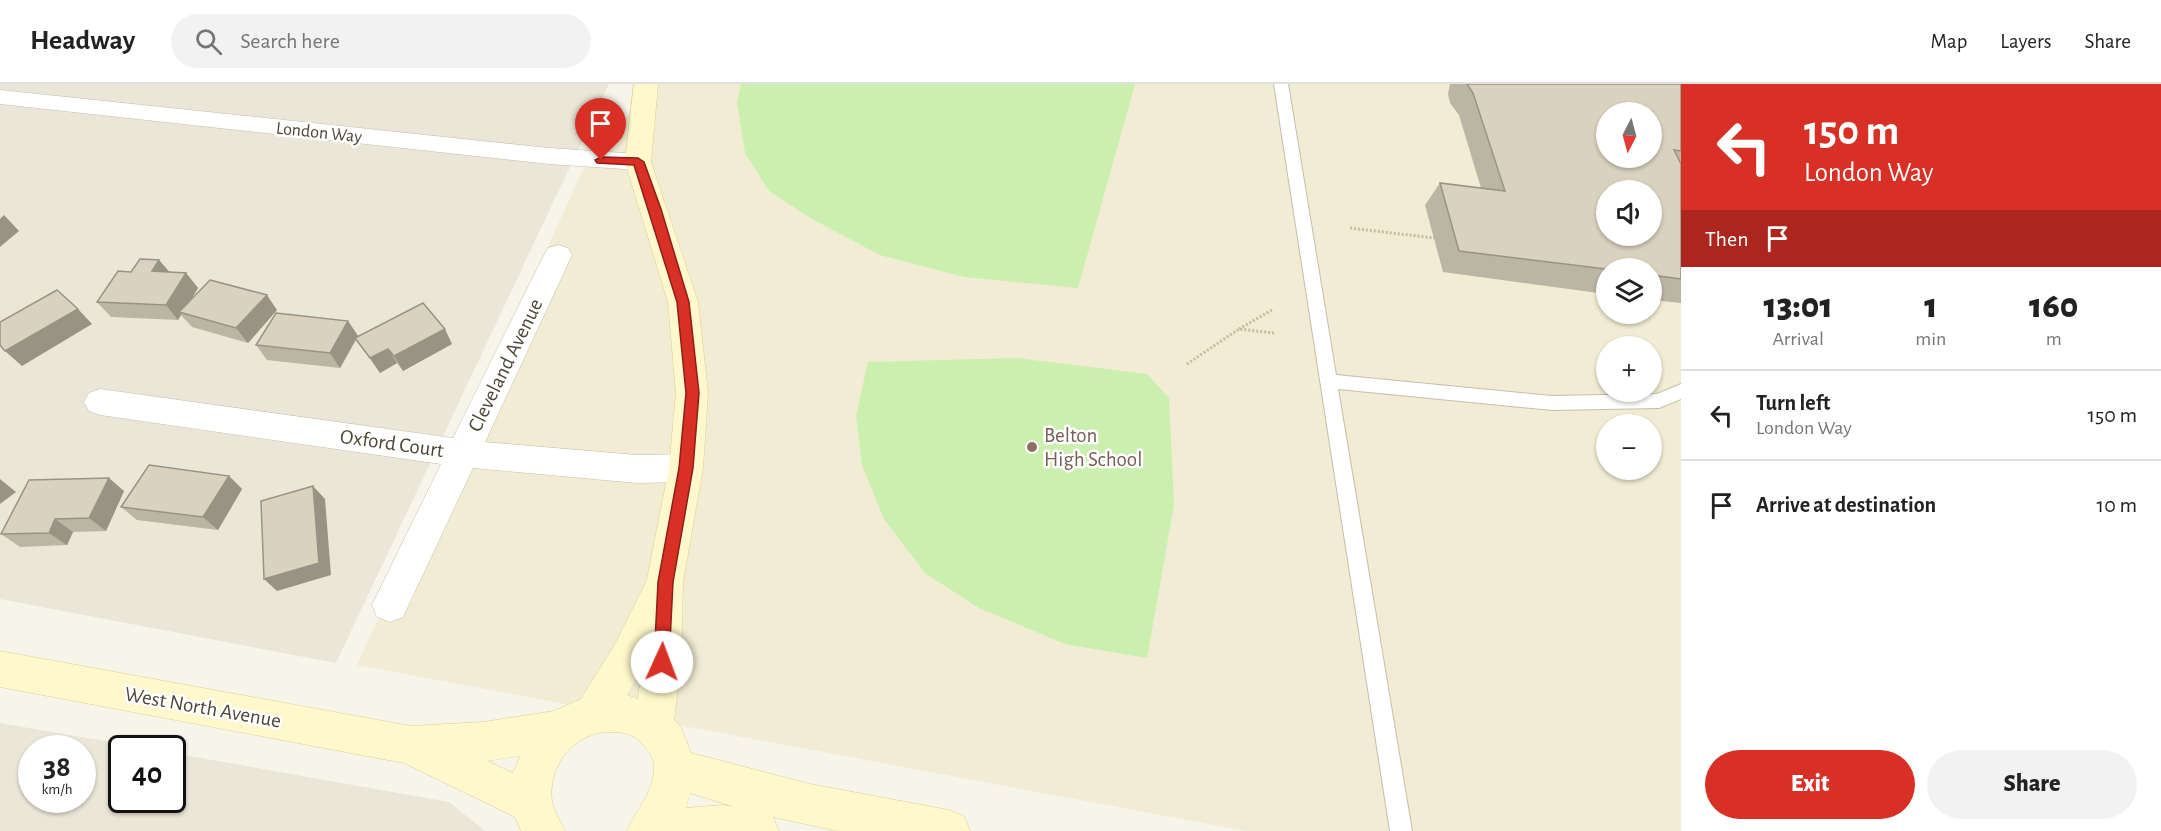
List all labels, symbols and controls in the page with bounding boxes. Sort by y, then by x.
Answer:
search box [171,14,591,68]
icon: search [192,25,225,58]
text: Headway [30,27,135,55]
text: Search here [240,30,340,52]
text: Map [1931,31,1967,52]
text: Layers [2000,31,2051,52]
text: Share [2084,31,2131,52]
pin [575,98,626,160]
north arrow [1596,102,1662,168]
map controls [1596,102,1662,480]
icon: arrive [584,107,617,140]
icon: left [1705,108,1783,186]
text: 150 m [1804,110,1899,152]
street label: London Way [275,120,363,146]
text: London Way [1804,159,1933,186]
button: sound [1596,180,1662,246]
icon: arrive [1761,222,1794,255]
text: Then [1705,228,1749,250]
button: layers [1596,258,1662,324]
text: 13:01 [1764,288,1833,324]
text: 1 [1924,288,1937,324]
text: 160 [2029,288,2078,324]
street label: Cleveland Avenue [464,295,547,435]
text: Arrival [1772,329,1824,349]
text: min [1915,329,1946,349]
text: m [2046,329,2062,349]
button: + [1596,336,1662,402]
text: Turn left [1756,392,1830,414]
icon: left [1705,399,1738,432]
text: 150 m [2087,404,2137,426]
button: − [1596,414,1662,480]
text: London Way [1756,418,1852,438]
place label: Belton High School [1044,425,1142,470]
street label: Oxford Court [339,426,445,461]
marker: Belton High School [1025,440,1039,454]
icon: arrive [1705,489,1738,522]
text: Arrive at destination [1756,494,1936,516]
text: 10 m [2097,494,2137,516]
position arrow [630,630,694,694]
street label: West North Avenue [123,683,283,732]
speed limit sign: 40 [108,735,186,813]
button: Exit [1705,750,1915,819]
button: Share [1927,750,2137,819]
text: 38 [43,752,71,782]
text: km/h [42,782,72,797]

